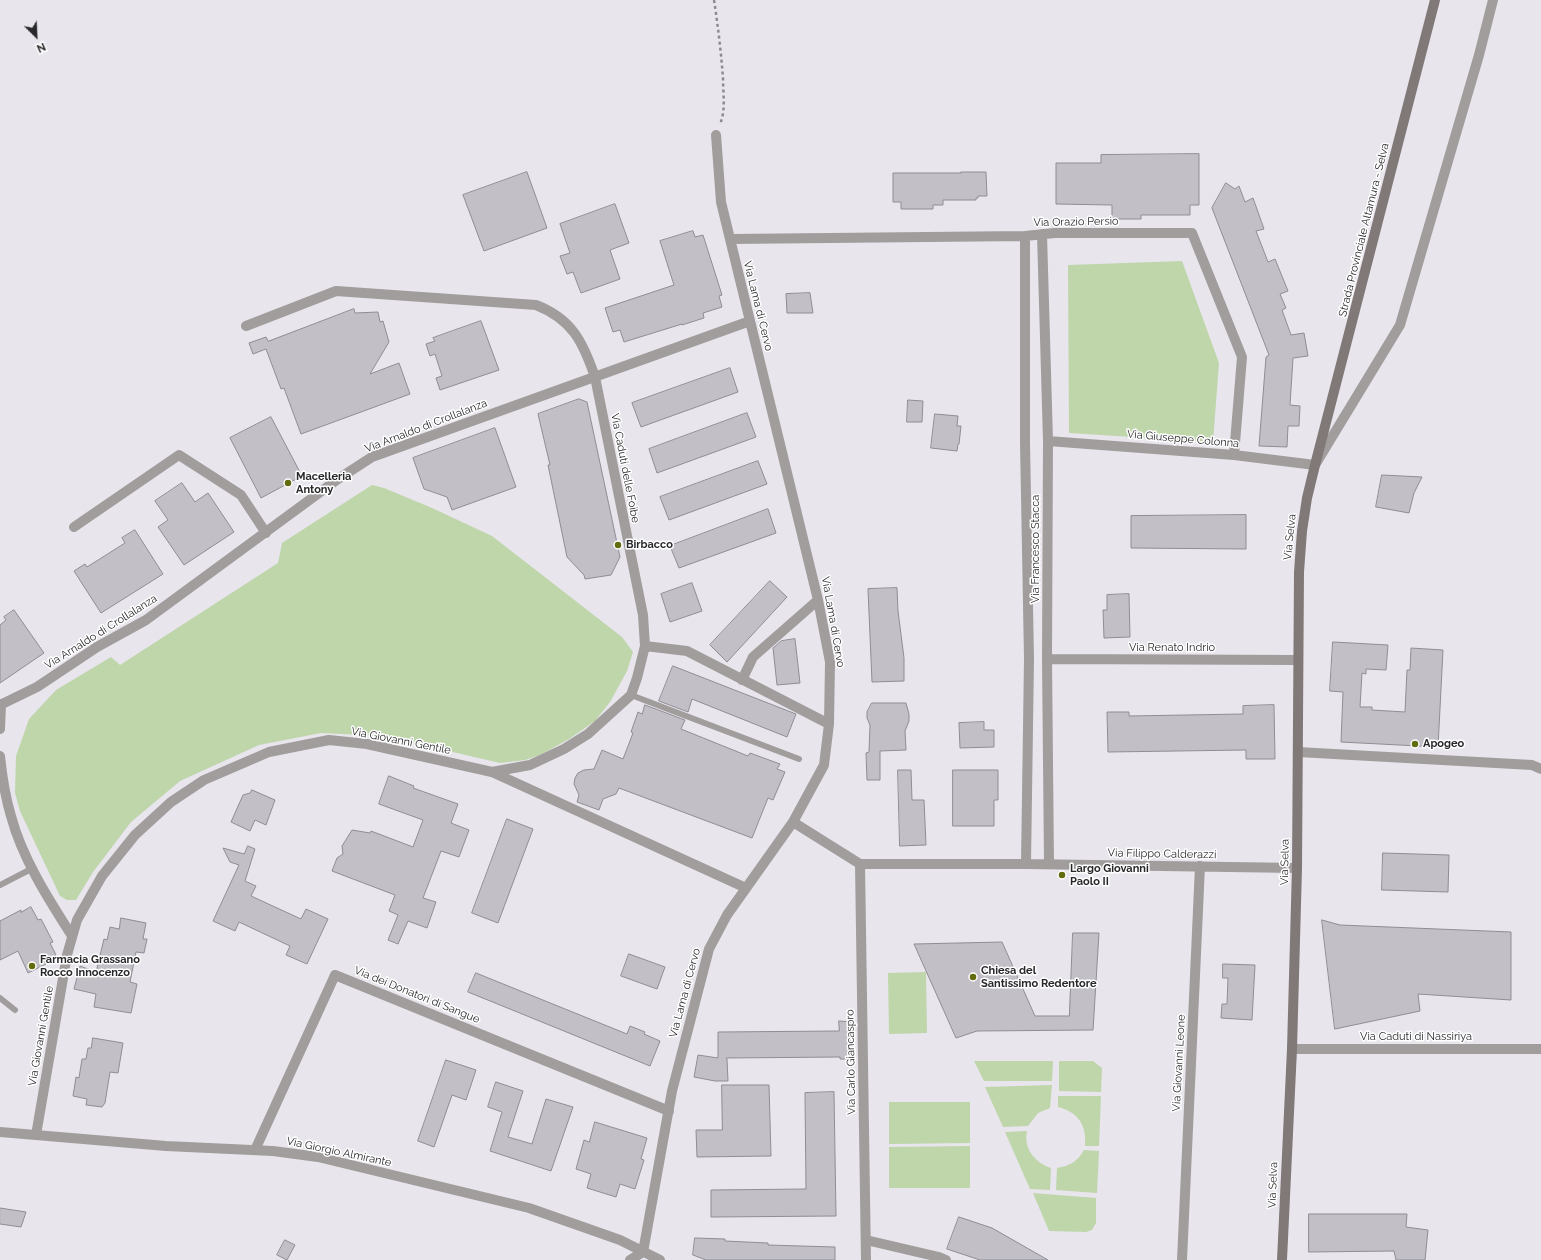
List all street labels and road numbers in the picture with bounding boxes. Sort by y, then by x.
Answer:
street label: Strada Provinciale Altamura - Selva [1336,142,1392,318]
street label: Via Orazio Persio [1033,215,1119,229]
street label: Via Lama di Cervo [740,260,776,352]
street label: Via Arnaldo di Crollalanza [363,397,489,455]
street label: Via Caduti delle Foibe [608,412,642,524]
street label: Via Giuseppe Colonna [1126,428,1240,450]
street label: Via Francesco Stacca [1029,495,1043,603]
street label: Via Selva [1281,513,1299,561]
street label: Via Lama di Cervo [819,576,847,668]
street label: Via Arnaldo di Crollalanza [42,592,160,672]
street label: Via Renato Indrio [1129,641,1215,655]
street label: Via Giovanni Gentile [350,725,452,757]
street label: Via Selva [1278,839,1292,885]
street label: Via Filippo Calderazzi [1108,846,1216,862]
street label: Via Lama di Cervo [667,947,703,1039]
street label: Via dei Donatori di Sangue [352,964,482,1026]
street label: Via Giovanni Gentile [26,985,56,1087]
street label: Via Carlo Giancaspro [843,1009,859,1115]
street label: Via Giovanni Leone [1170,1014,1188,1112]
street label: Via Caduti di Nassiriya [1360,1030,1472,1044]
street label: Via Giorgio Almirante [285,1134,393,1170]
street label: Via Selva [1266,1162,1280,1208]

